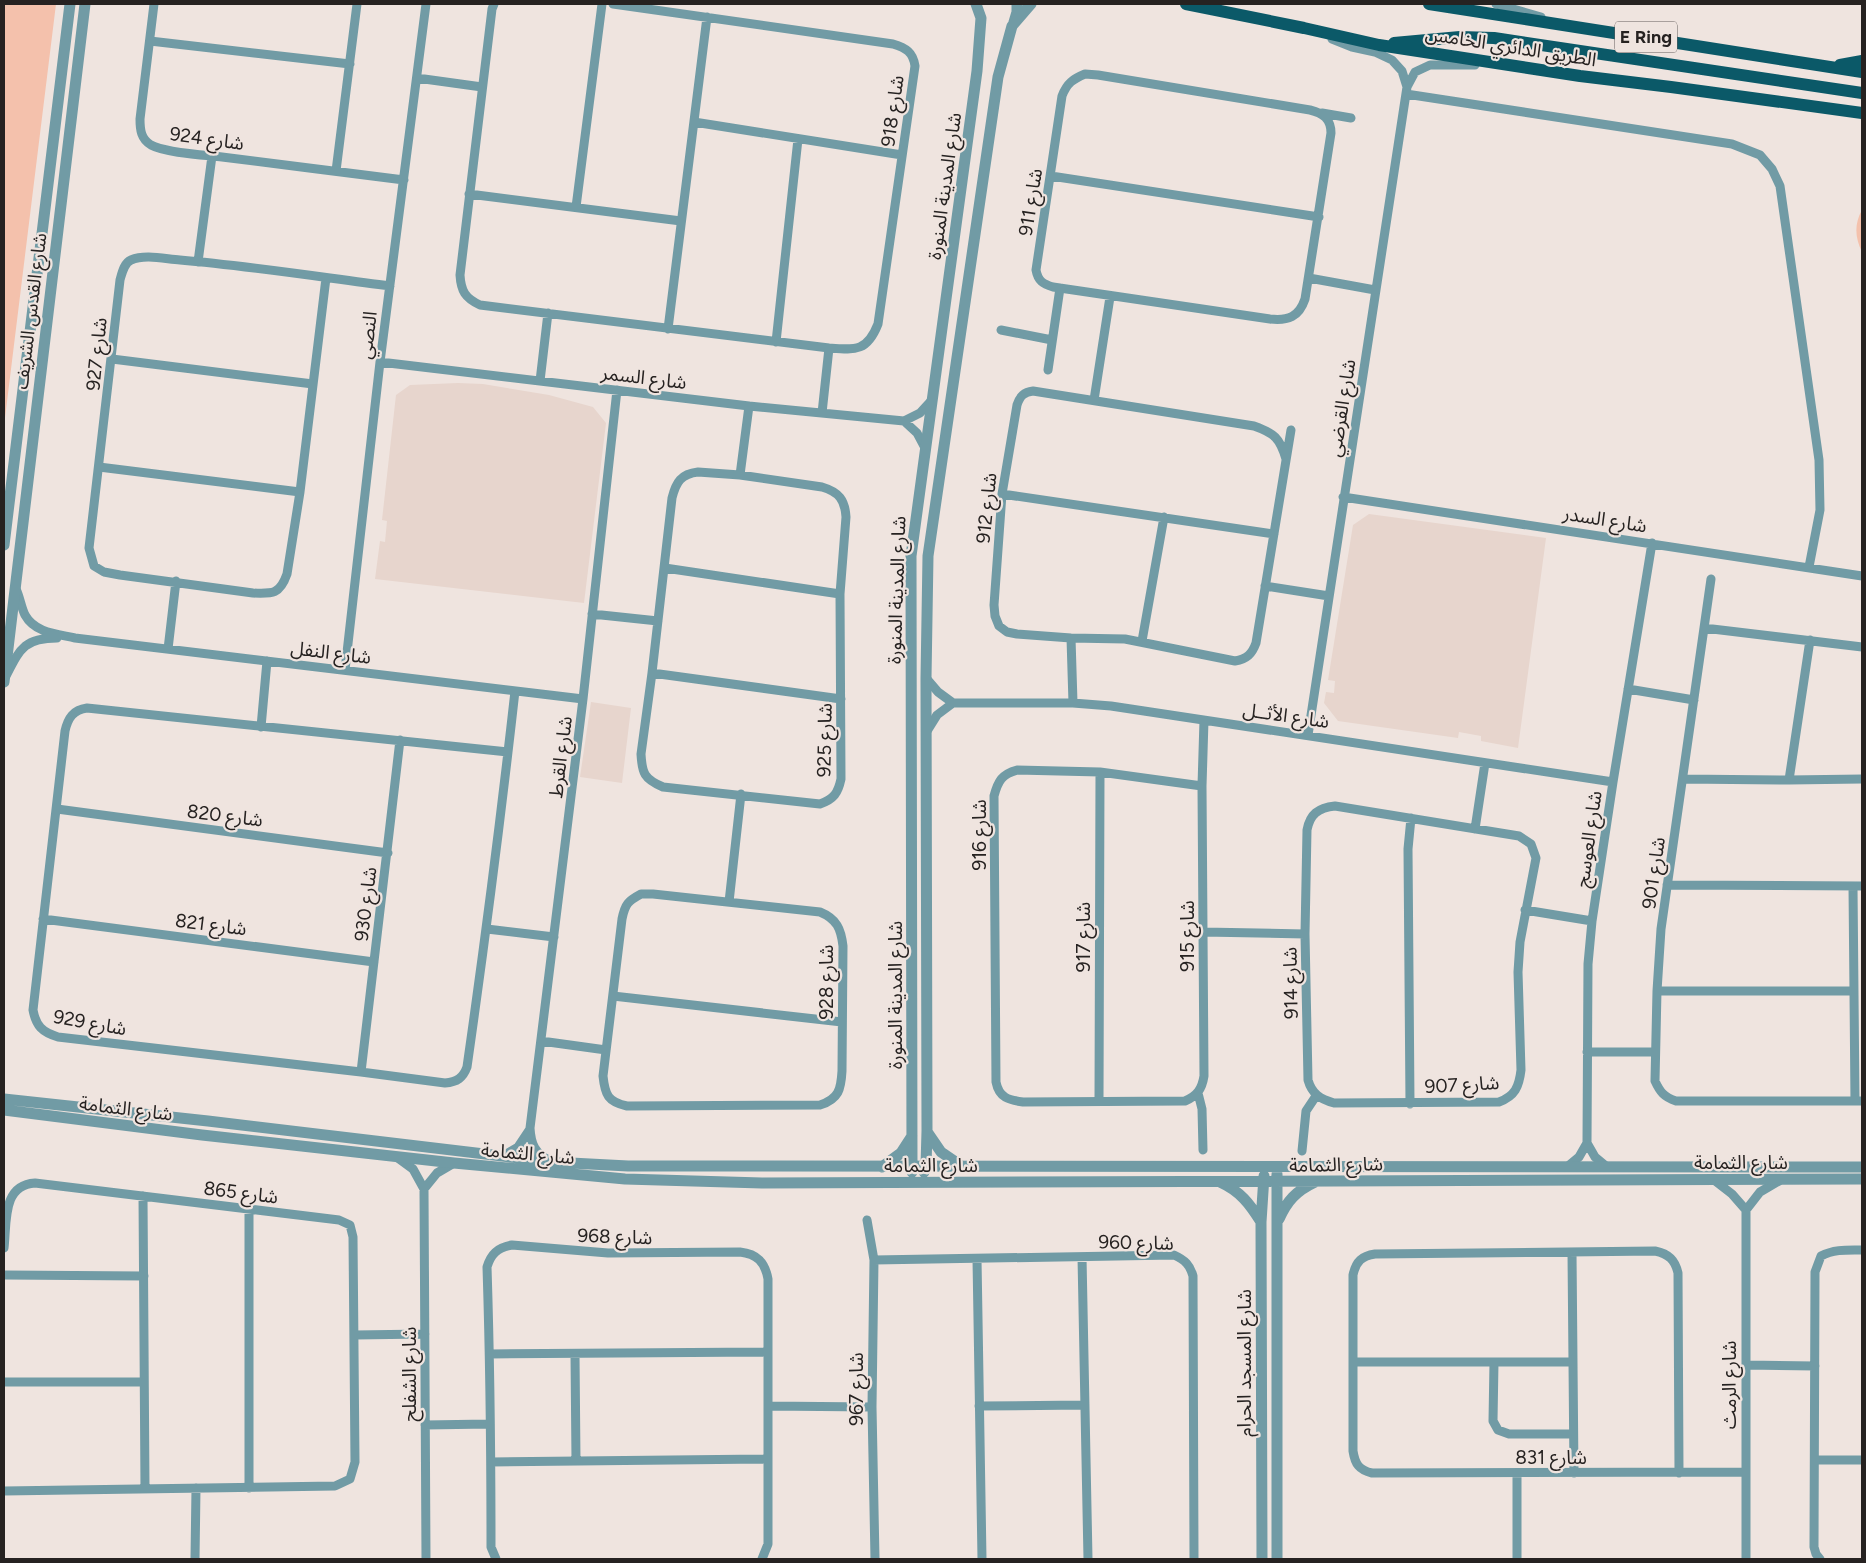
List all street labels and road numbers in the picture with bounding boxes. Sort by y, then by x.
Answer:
street label: الطريق الدائري الخامس [1423,22,1598,75]
road number: E Ring [1615,22,1677,52]
street label: شارع 918 [876,74,911,149]
street label: شارع المدينة المنورة [923,111,968,261]
street label: شارع 924 [168,122,246,157]
street label: شارع 911 [1014,167,1049,238]
street label: شارع القدس الشريف [9,232,53,391]
street label: النصي [353,310,385,361]
street label: شارع 927 [81,316,114,392]
street label: شارع القرضي [1322,358,1364,459]
street label: شارع السمر [599,361,688,396]
street label: شارع 912 [971,472,1004,545]
street label: شارع السدر [1560,501,1648,539]
street label: شارع المدينة المنورة [882,516,913,665]
street label: شارع النفل [289,636,373,671]
street label: شارع الأثــل [1241,698,1331,735]
street label: شارع 925 [812,703,839,777]
street label: شارع القرط [544,715,579,800]
street label: شارع العوسج [1570,789,1610,889]
street label: شارع 820 [185,799,264,834]
street label: شارع 916 [968,799,993,871]
street label: شارع 901 [1637,836,1672,911]
street label: شارع 930 [350,865,383,943]
street label: شارع 915 [1176,900,1201,972]
street label: شارع 917 [1072,902,1097,972]
street label: شارع 821 [174,909,248,942]
street label: شارع المدينة المنورة [884,921,909,1069]
street label: شارع 928 [815,945,840,1019]
street label: شارع 914 [1278,947,1305,1019]
street label: شارع 929 [51,1005,128,1042]
street label: شارع 907 [1424,1071,1500,1100]
street label: شارع الثمامة [78,1091,174,1128]
street label: شارع الثمامة [480,1138,576,1171]
street label: شارع الثمامة [1694,1151,1788,1176]
street label: شارع الثمامة [1289,1152,1383,1179]
street label: شارع الثمامة [884,1154,978,1179]
street label: شارع 865 [202,1177,280,1210]
street label: شارع 968 [577,1224,653,1251]
street label: شارع 960 [1098,1230,1174,1257]
street label: شارع المسجد الحرام [1233,1289,1259,1437]
street label: شارع الشفلح [398,1327,424,1421]
street label: شارع الرمث [1718,1341,1743,1429]
street label: شارع 967 [845,1352,870,1426]
street label: شارع 831 [1515,1446,1587,1471]

